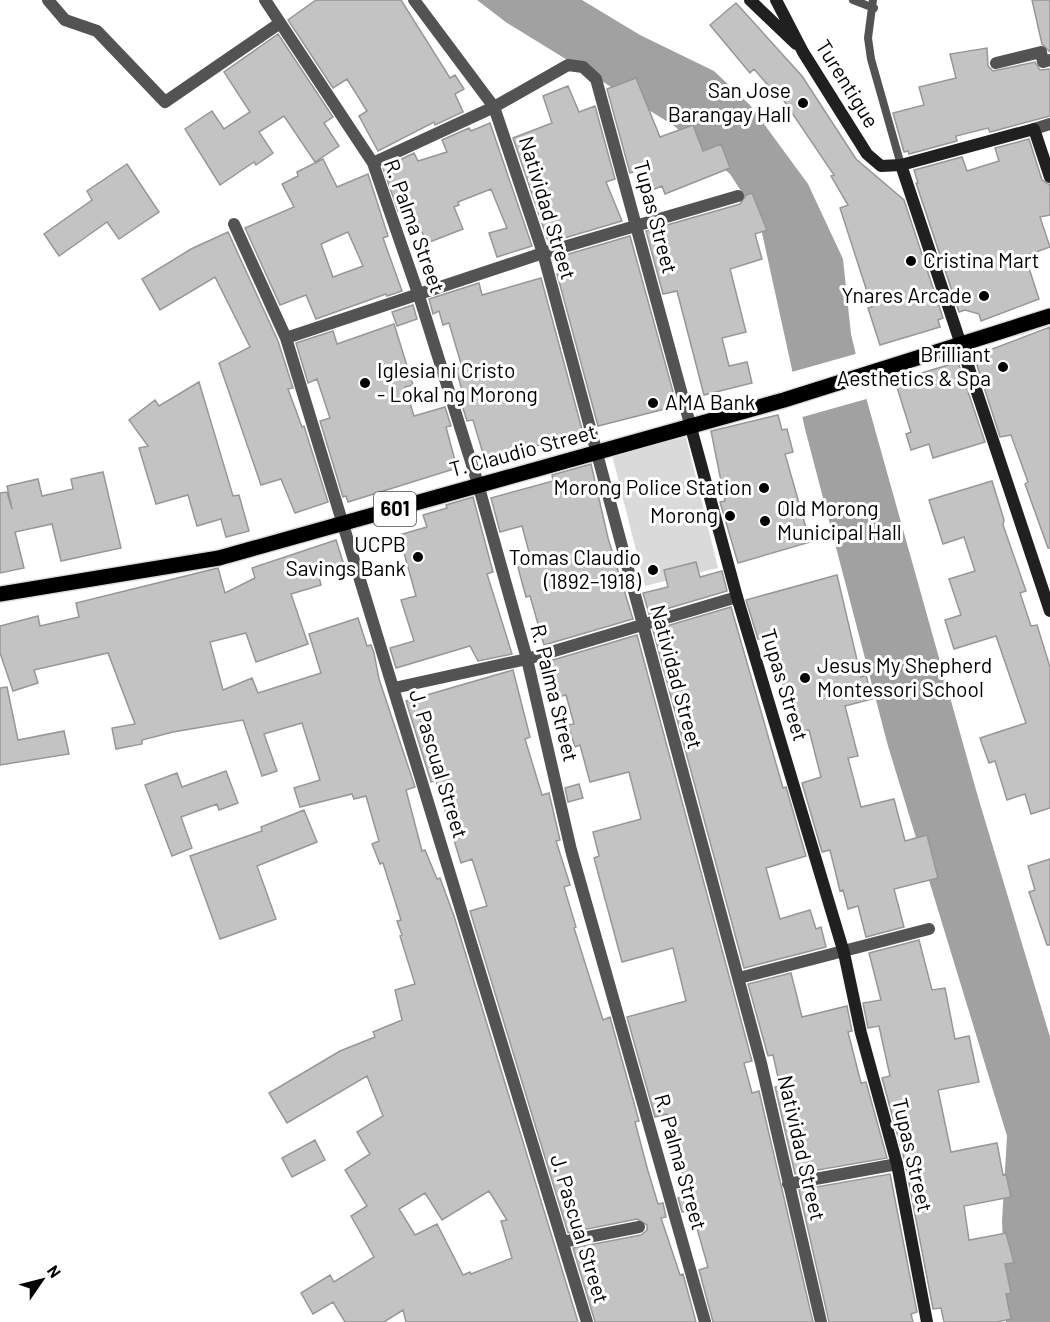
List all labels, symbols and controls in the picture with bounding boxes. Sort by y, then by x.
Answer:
street label: Turentigue [811,35,885,132]
place label: San Jose Barangay Hall [668,77,791,126]
marker: San Jose Barangay Hall [796,96,810,110]
street label: Natividad Street [515,133,582,282]
street label: R. Palma Street [380,155,451,296]
street label: Tupas Street [629,157,684,276]
place label: Cristina Mart [923,247,1039,272]
marker: Cristina Mart [904,254,918,268]
place label: Ynares Arcade [842,282,972,307]
marker: Ynares Arcade [977,289,991,303]
place label: Brilliant Aesthetics & Spa [837,341,991,390]
place label: Iglesia ni Cristo - Lokal ng Morong [377,357,538,406]
marker: Brilliant Aesthetics & Spa [996,360,1010,374]
marker: Iglesia ni Cristo - Lokal ng Morong [358,376,372,390]
place label: AMA Bank [665,389,755,414]
marker: AMA Bank [646,396,660,410]
street label: T. Claudio Street [447,418,599,481]
place label: Morong Police Station [554,474,752,499]
marker: Morong Police Station [757,481,771,495]
road number: 601 [374,492,416,526]
place label: Old Morong Municipal Hall [777,495,902,544]
place label: Morong [650,502,718,527]
marker: Morong [723,509,737,523]
marker: Old Morong Municipal Hall [758,514,772,528]
place label: UCPB Savings Bank [286,531,406,580]
place label: Tomas Claudio (1892–1918) [509,544,642,593]
marker: UCPB Savings Bank [411,550,425,564]
marker: Tomas Claudio (1892–1918) [646,563,660,577]
street label: Natividad Street [646,602,709,752]
street label: R. Palma Street [526,621,585,764]
street label: Tupas Street [756,625,814,744]
place label: Jesus My Shepherd Montessori School [817,652,992,701]
marker: Jesus My Shepherd Montessori School [798,671,812,685]
street label: J. Pascual Street [405,686,474,841]
street label: Natividad Street [774,1073,831,1223]
street label: R. Palma Street [650,1091,713,1233]
street label: Tupas Street [888,1095,939,1214]
street label: J. Pascual Street [546,1151,615,1306]
north arrow [12,1250,72,1310]
text: N [44,1261,66,1281]

